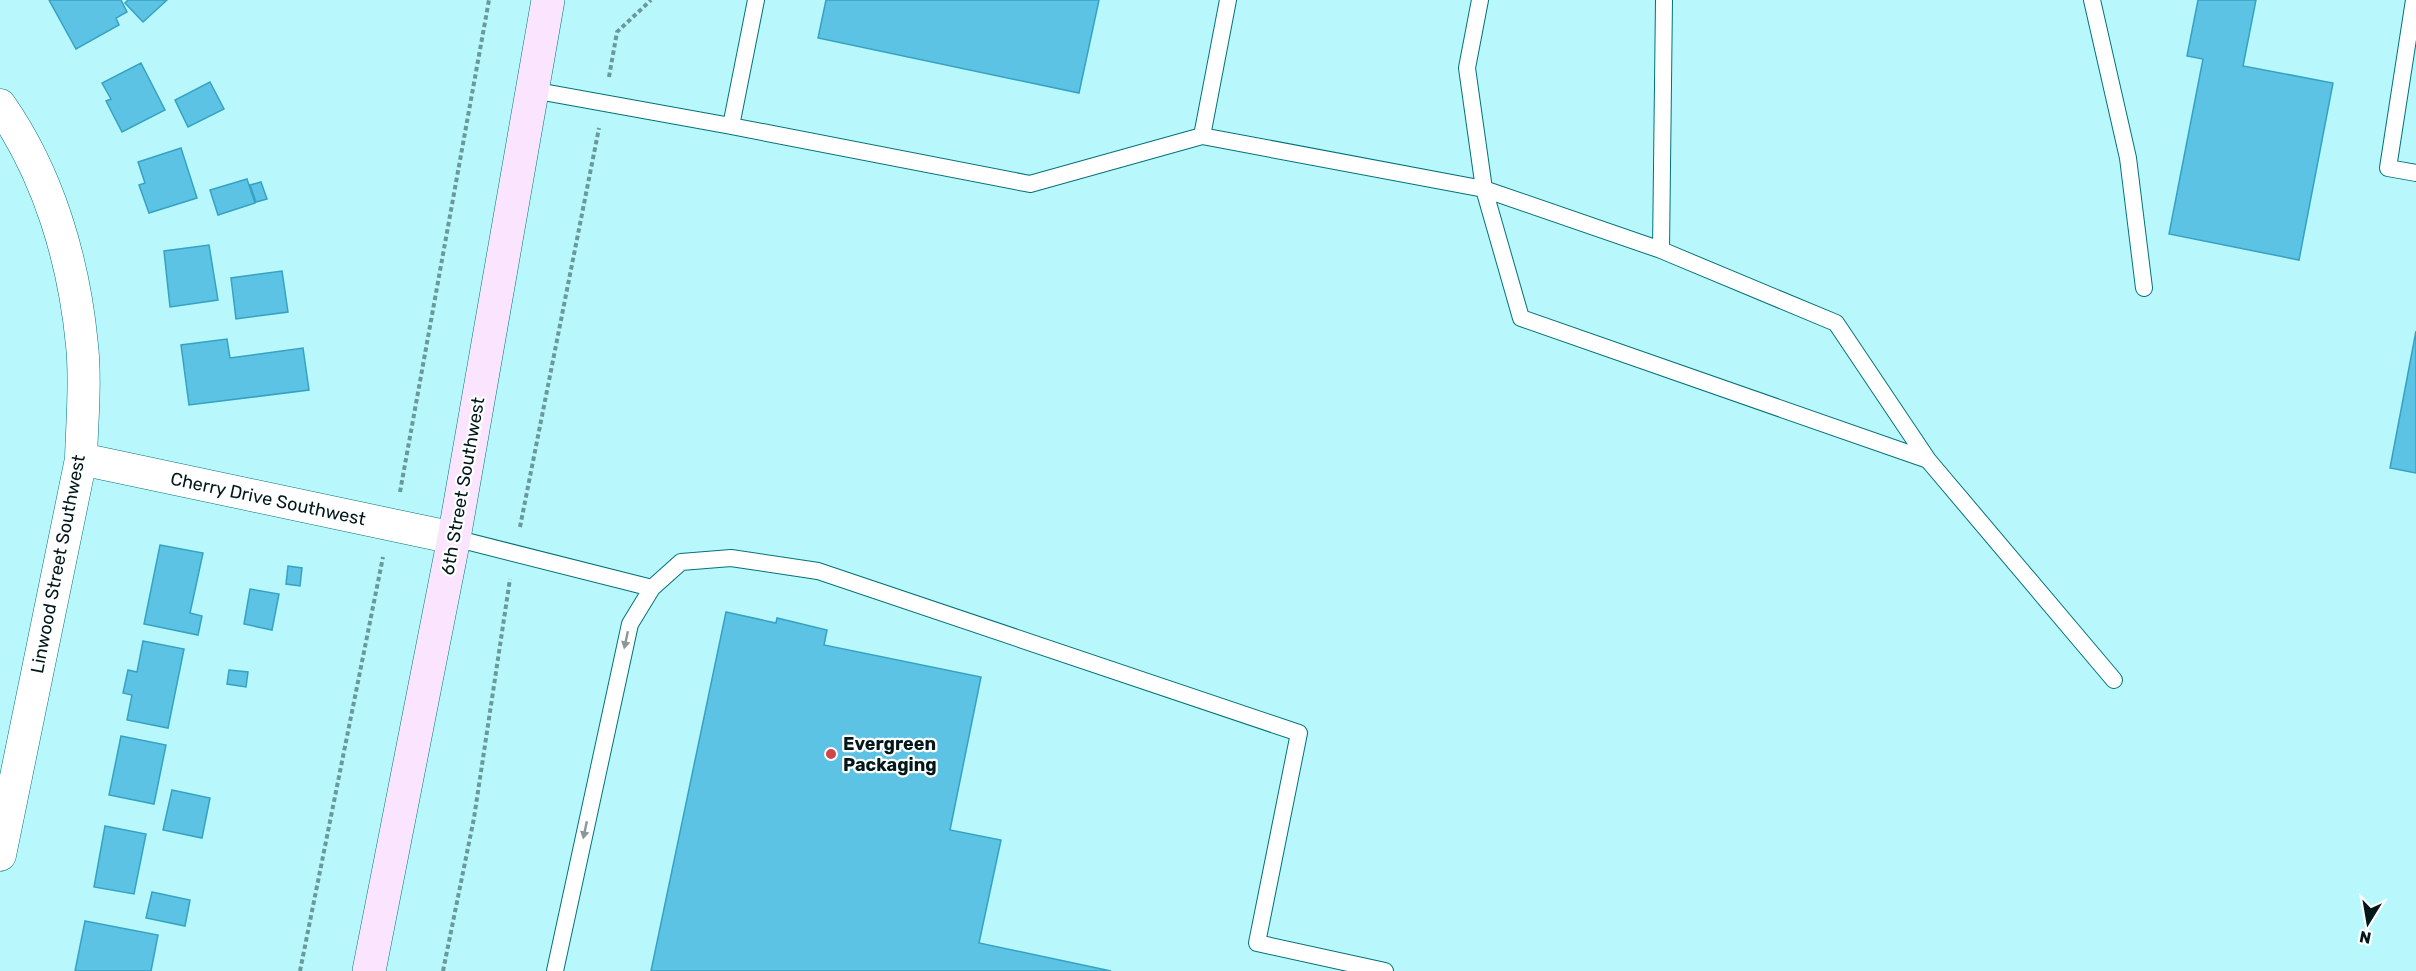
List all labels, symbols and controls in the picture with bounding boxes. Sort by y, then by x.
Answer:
street label: 6th Street Southwest [437,395,489,577]
street label: Linwood Street Southwest [26,453,90,675]
street label: Cherry Drive Southwest [168,468,368,530]
one-way arrow [621,631,631,649]
place label: Evergreen Packaging [843,733,937,776]
marker: Evergreen Packaging [824,747,838,761]
one-way arrow [579,821,589,840]
north arrow [2338,893,2398,953]
text: N [2358,927,2373,948]

